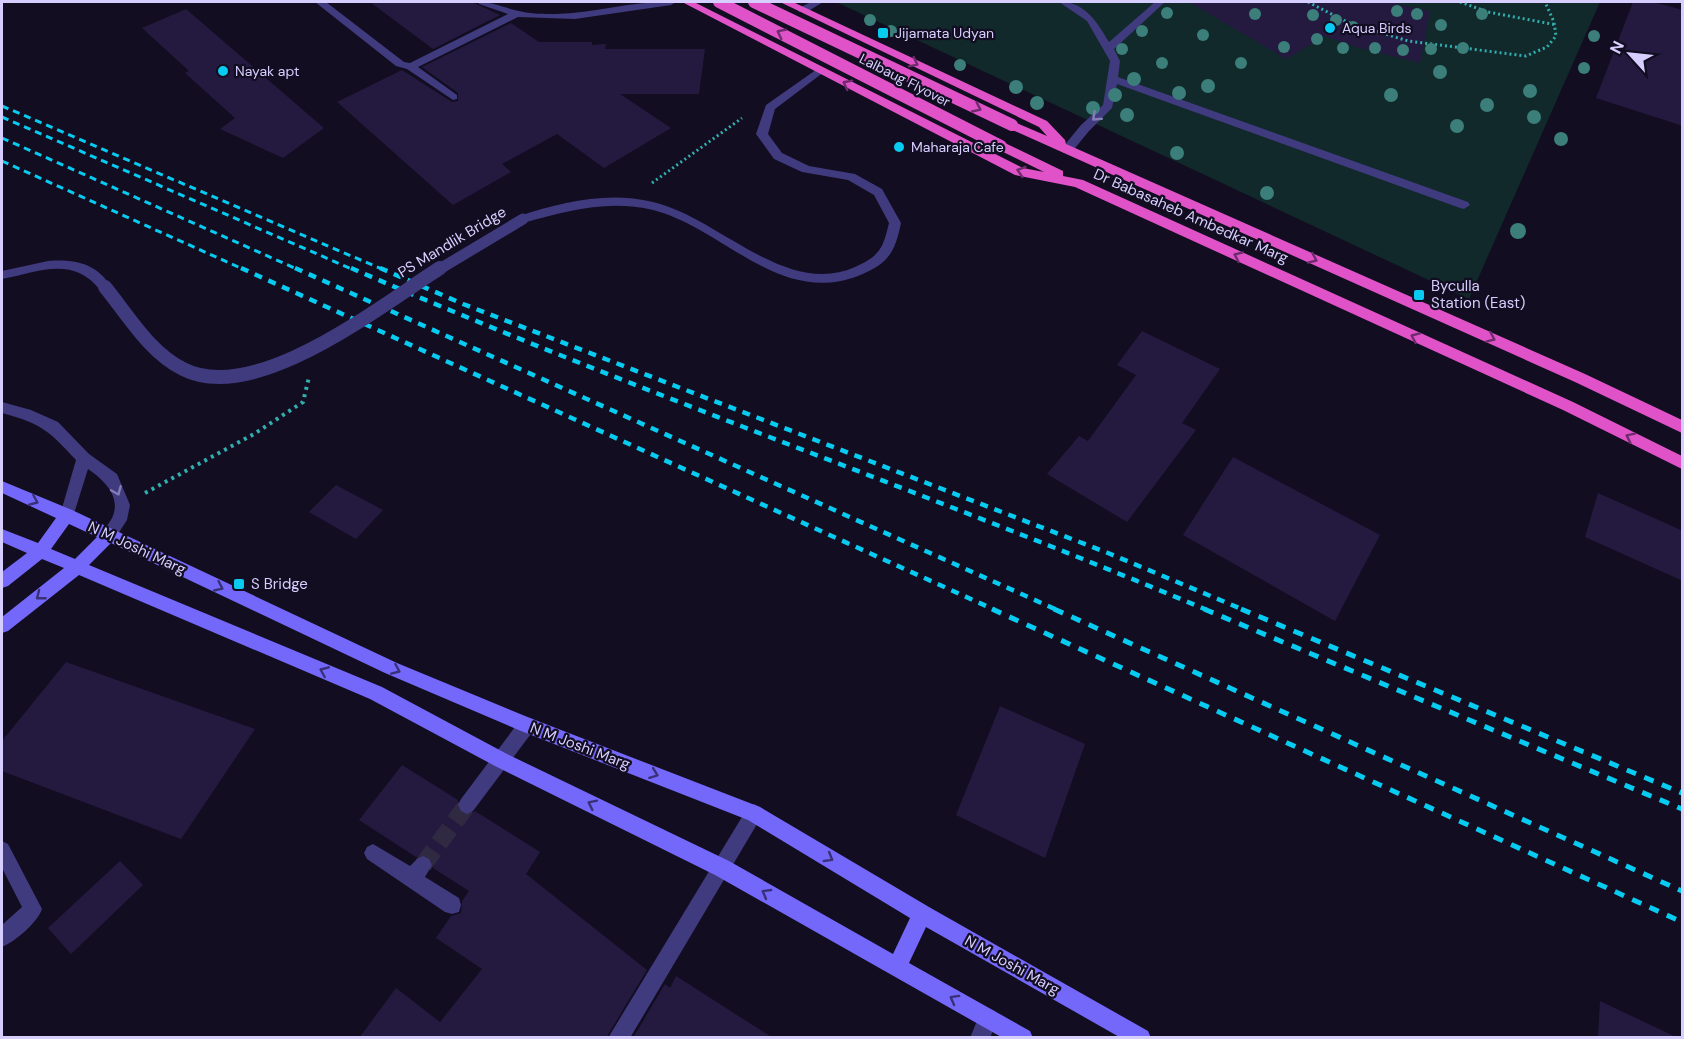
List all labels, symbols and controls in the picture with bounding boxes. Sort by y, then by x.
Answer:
place label: Aqua Birds [1342,19,1412,37]
marker: Aqua Birds [1323,21,1337,35]
place label: Jijamata Udyan [895,24,994,42]
north arrow [1600,24,1660,84]
marker: Jijamata Udyan [876,26,890,40]
one-way arrow [776,29,787,40]
text: N [1605,37,1629,57]
street label: Lalbaug Flyover [856,49,954,111]
one-way arrow [907,55,918,67]
place label: Nayak apt [235,62,299,80]
marker: Nayak apt [216,64,230,78]
one-way arrow [842,80,853,92]
one-way arrow [971,101,982,112]
one-way arrow [1092,110,1103,121]
place label: Maharaja Cafe [911,138,1004,156]
marker: Maharaja Cafe [892,140,906,154]
street label: Dr Babasaheb Ambedkar Marg [1090,164,1292,268]
one-way arrow [1016,166,1027,178]
street label: PS Mandlik Bridge [394,202,510,282]
one-way arrow [1233,251,1244,263]
one-way arrow [1306,252,1317,264]
place label: Byculla Station (East) [1431,276,1525,313]
marker: Byculla Station (East) [1412,288,1426,302]
one-way arrow [1484,331,1495,343]
one-way arrow [1411,332,1422,344]
one-way arrow [1626,432,1637,444]
one-way arrow [110,485,122,496]
one-way arrow [28,494,39,506]
street label: N M Joshi Marg [85,517,189,579]
place label: S Bridge [251,574,308,594]
marker: S Bridge [232,577,246,591]
one-way arrow [213,579,224,591]
one-way arrow [36,589,47,600]
one-way arrow [389,663,400,675]
one-way arrow [319,666,330,678]
street label: N M Joshi Marg [527,718,633,774]
one-way arrow [648,767,659,779]
one-way arrow [587,800,598,812]
one-way arrow [823,851,833,863]
one-way arrow [762,888,772,900]
street label: N M Joshi Marg [961,931,1063,999]
one-way arrow [949,995,960,1006]

